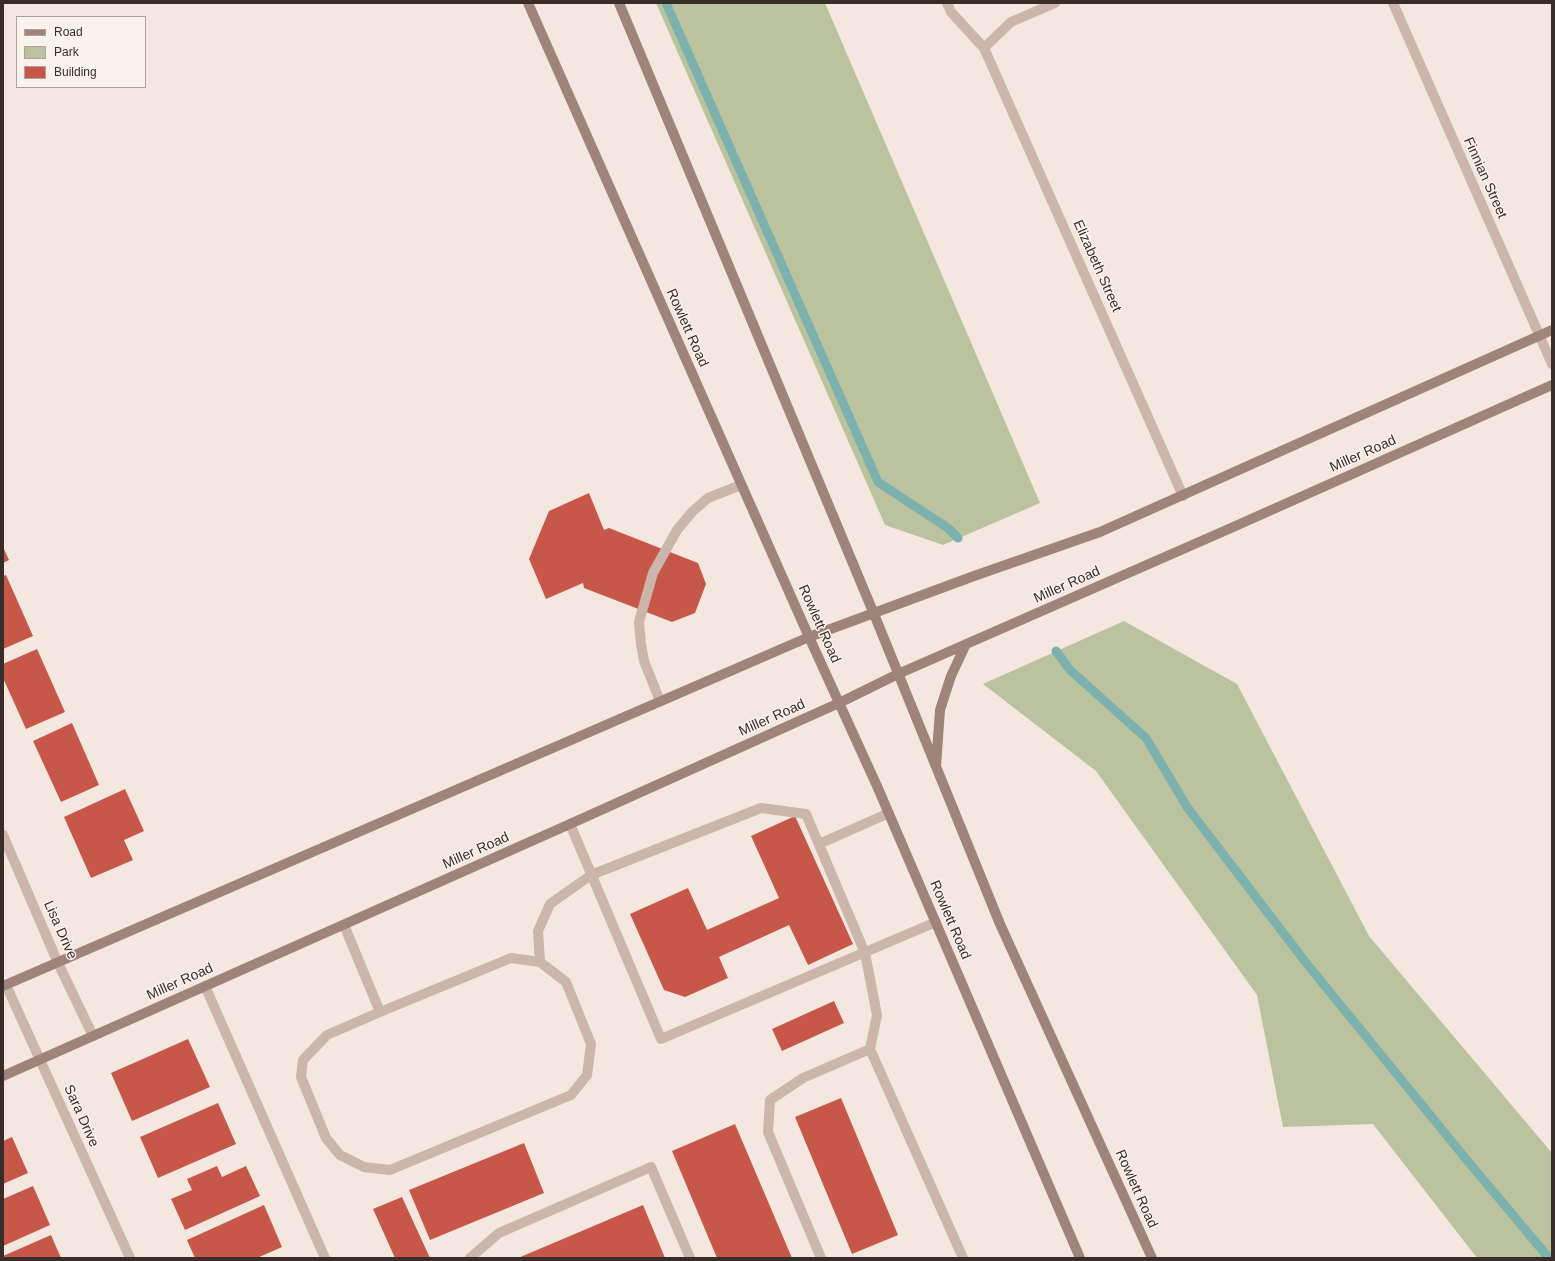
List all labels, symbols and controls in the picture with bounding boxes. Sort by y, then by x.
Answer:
legend [16,16,146,88]
text: Road [54,25,83,39]
text: Park [54,45,79,59]
text: Building [54,65,97,79]
street label: Finnian Street [1460,135,1510,221]
street label: Elizabeth Street [1069,217,1125,315]
street label: Rowlett Road [662,286,712,370]
street label: Miller Road [1327,432,1399,476]
street label: Miller Road [1031,563,1103,607]
street label: Rowlett Road [794,582,844,666]
street label: Miller Road [736,696,808,740]
street label: Miller Road [440,829,512,873]
street label: Rowlett Road [926,878,974,962]
street label: Lisa Drive [40,898,80,962]
street label: Miller Road [144,960,216,1004]
street label: Sara Drive [60,1082,102,1150]
street label: Rowlett Road [1111,1147,1161,1231]

